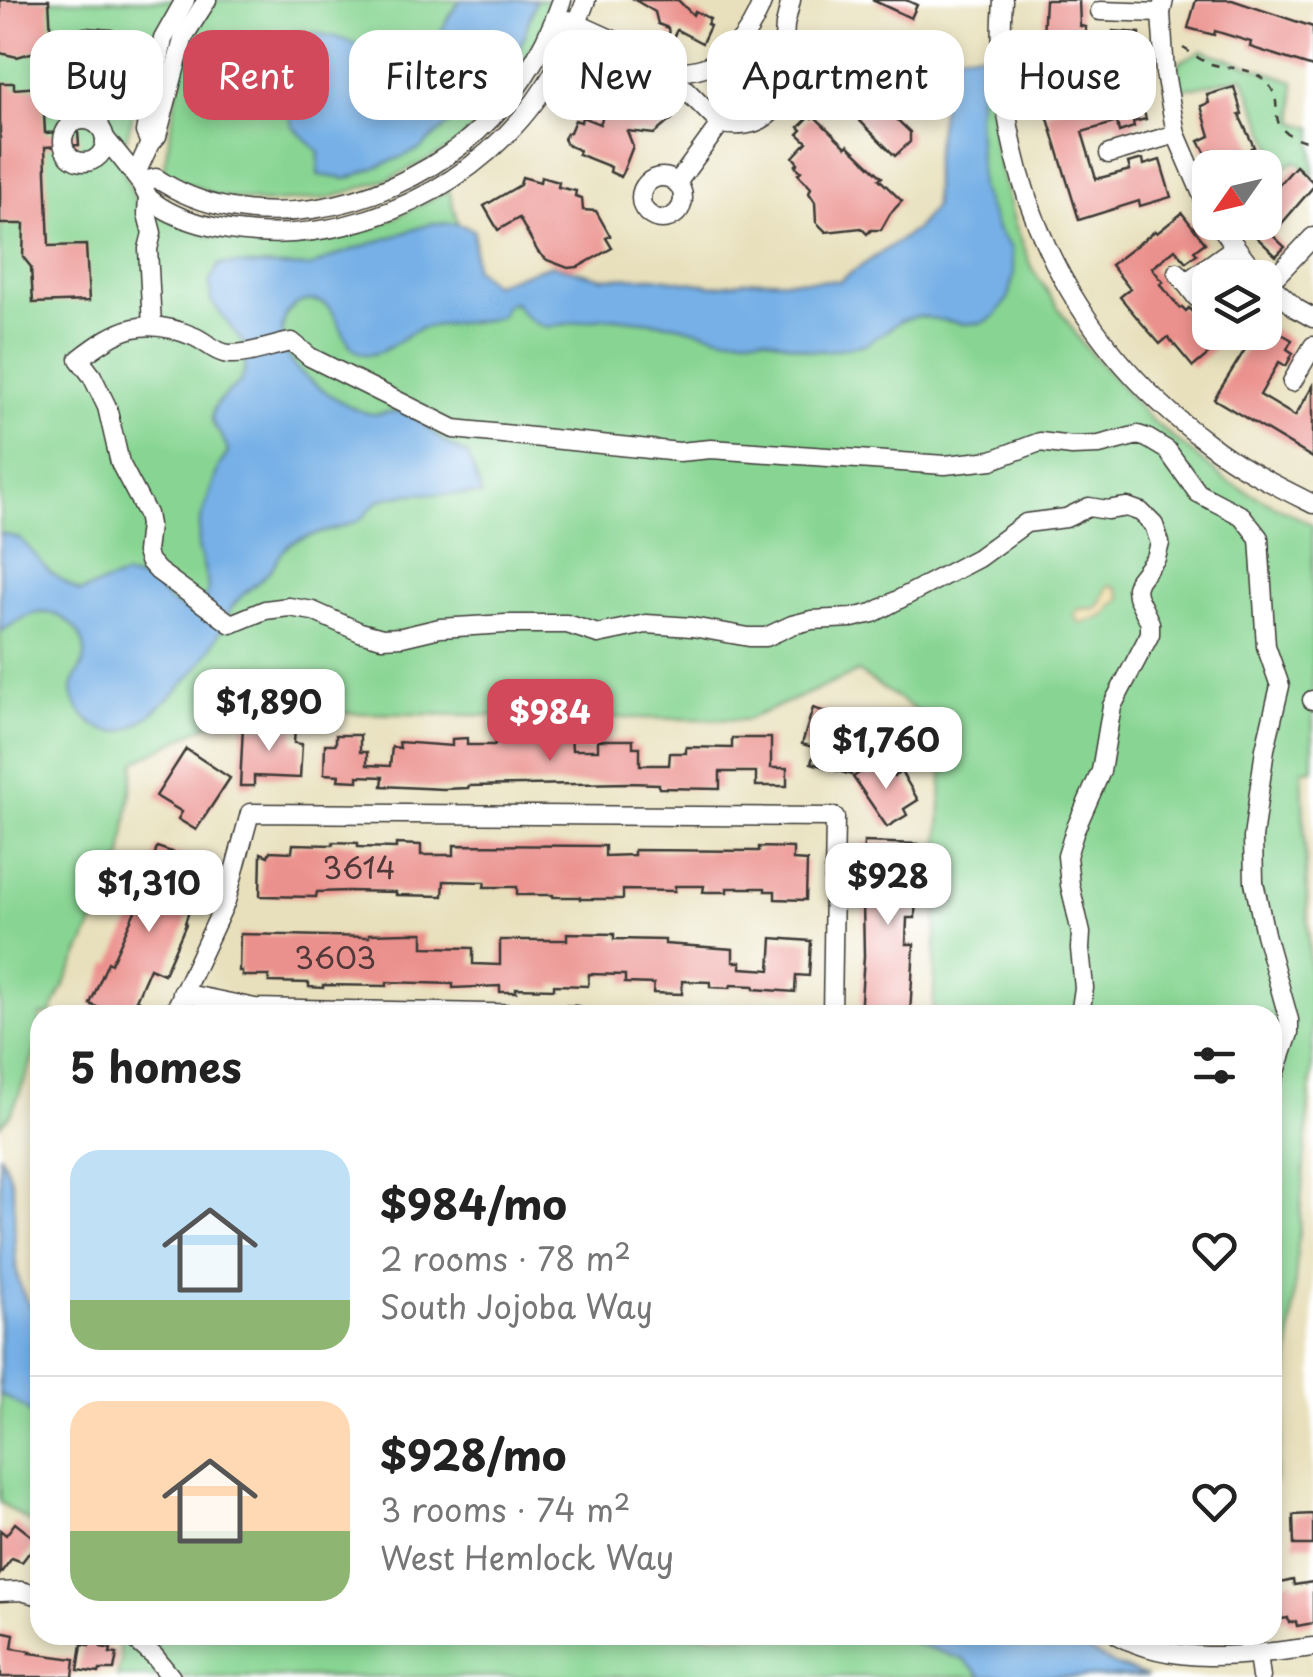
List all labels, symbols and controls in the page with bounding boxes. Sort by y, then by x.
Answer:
chip: Buy [30,30,163,120]
chip: Rent [183,30,329,120]
chip: Filters [349,30,523,120]
chip: New [543,30,687,120]
chip: Apartment [707,30,964,120]
chip: House [984,30,1156,120]
north arrow [1192,150,1282,240]
map controls [1192,150,1282,350]
button: layers [1192,260,1282,350]
pin: $1,890 [188,669,350,754]
text: $1,890 [216,677,322,725]
pin: $984 [491,679,609,764]
text: $984 [509,687,591,735]
pin: $1,760 [805,707,967,792]
text: $1,760 [832,715,940,763]
pin: $928 [829,843,947,928]
house number: 3614 [322,844,396,889]
pin: $1,310 [68,850,230,935]
text: $928 [847,851,929,899]
text: $1,310 [97,858,201,906]
house number: 3603 [294,934,376,979]
text: 5 homes [70,1034,242,1097]
icon: filters [1187,1038,1242,1093]
text: $984/mo [380,1171,567,1234]
icon: home [150,1190,270,1310]
icon: heart [1187,1223,1242,1278]
text: 2 rooms · 78 m² [380,1234,631,1282]
text: South Jojoba Way [380,1282,653,1330]
text: $928/mo [380,1422,567,1485]
icon: home [150,1441,270,1561]
icon: heart [1187,1474,1242,1529]
text: 3 rooms · 74 m² [380,1485,630,1533]
text: West Hemlock Way [380,1533,674,1581]

